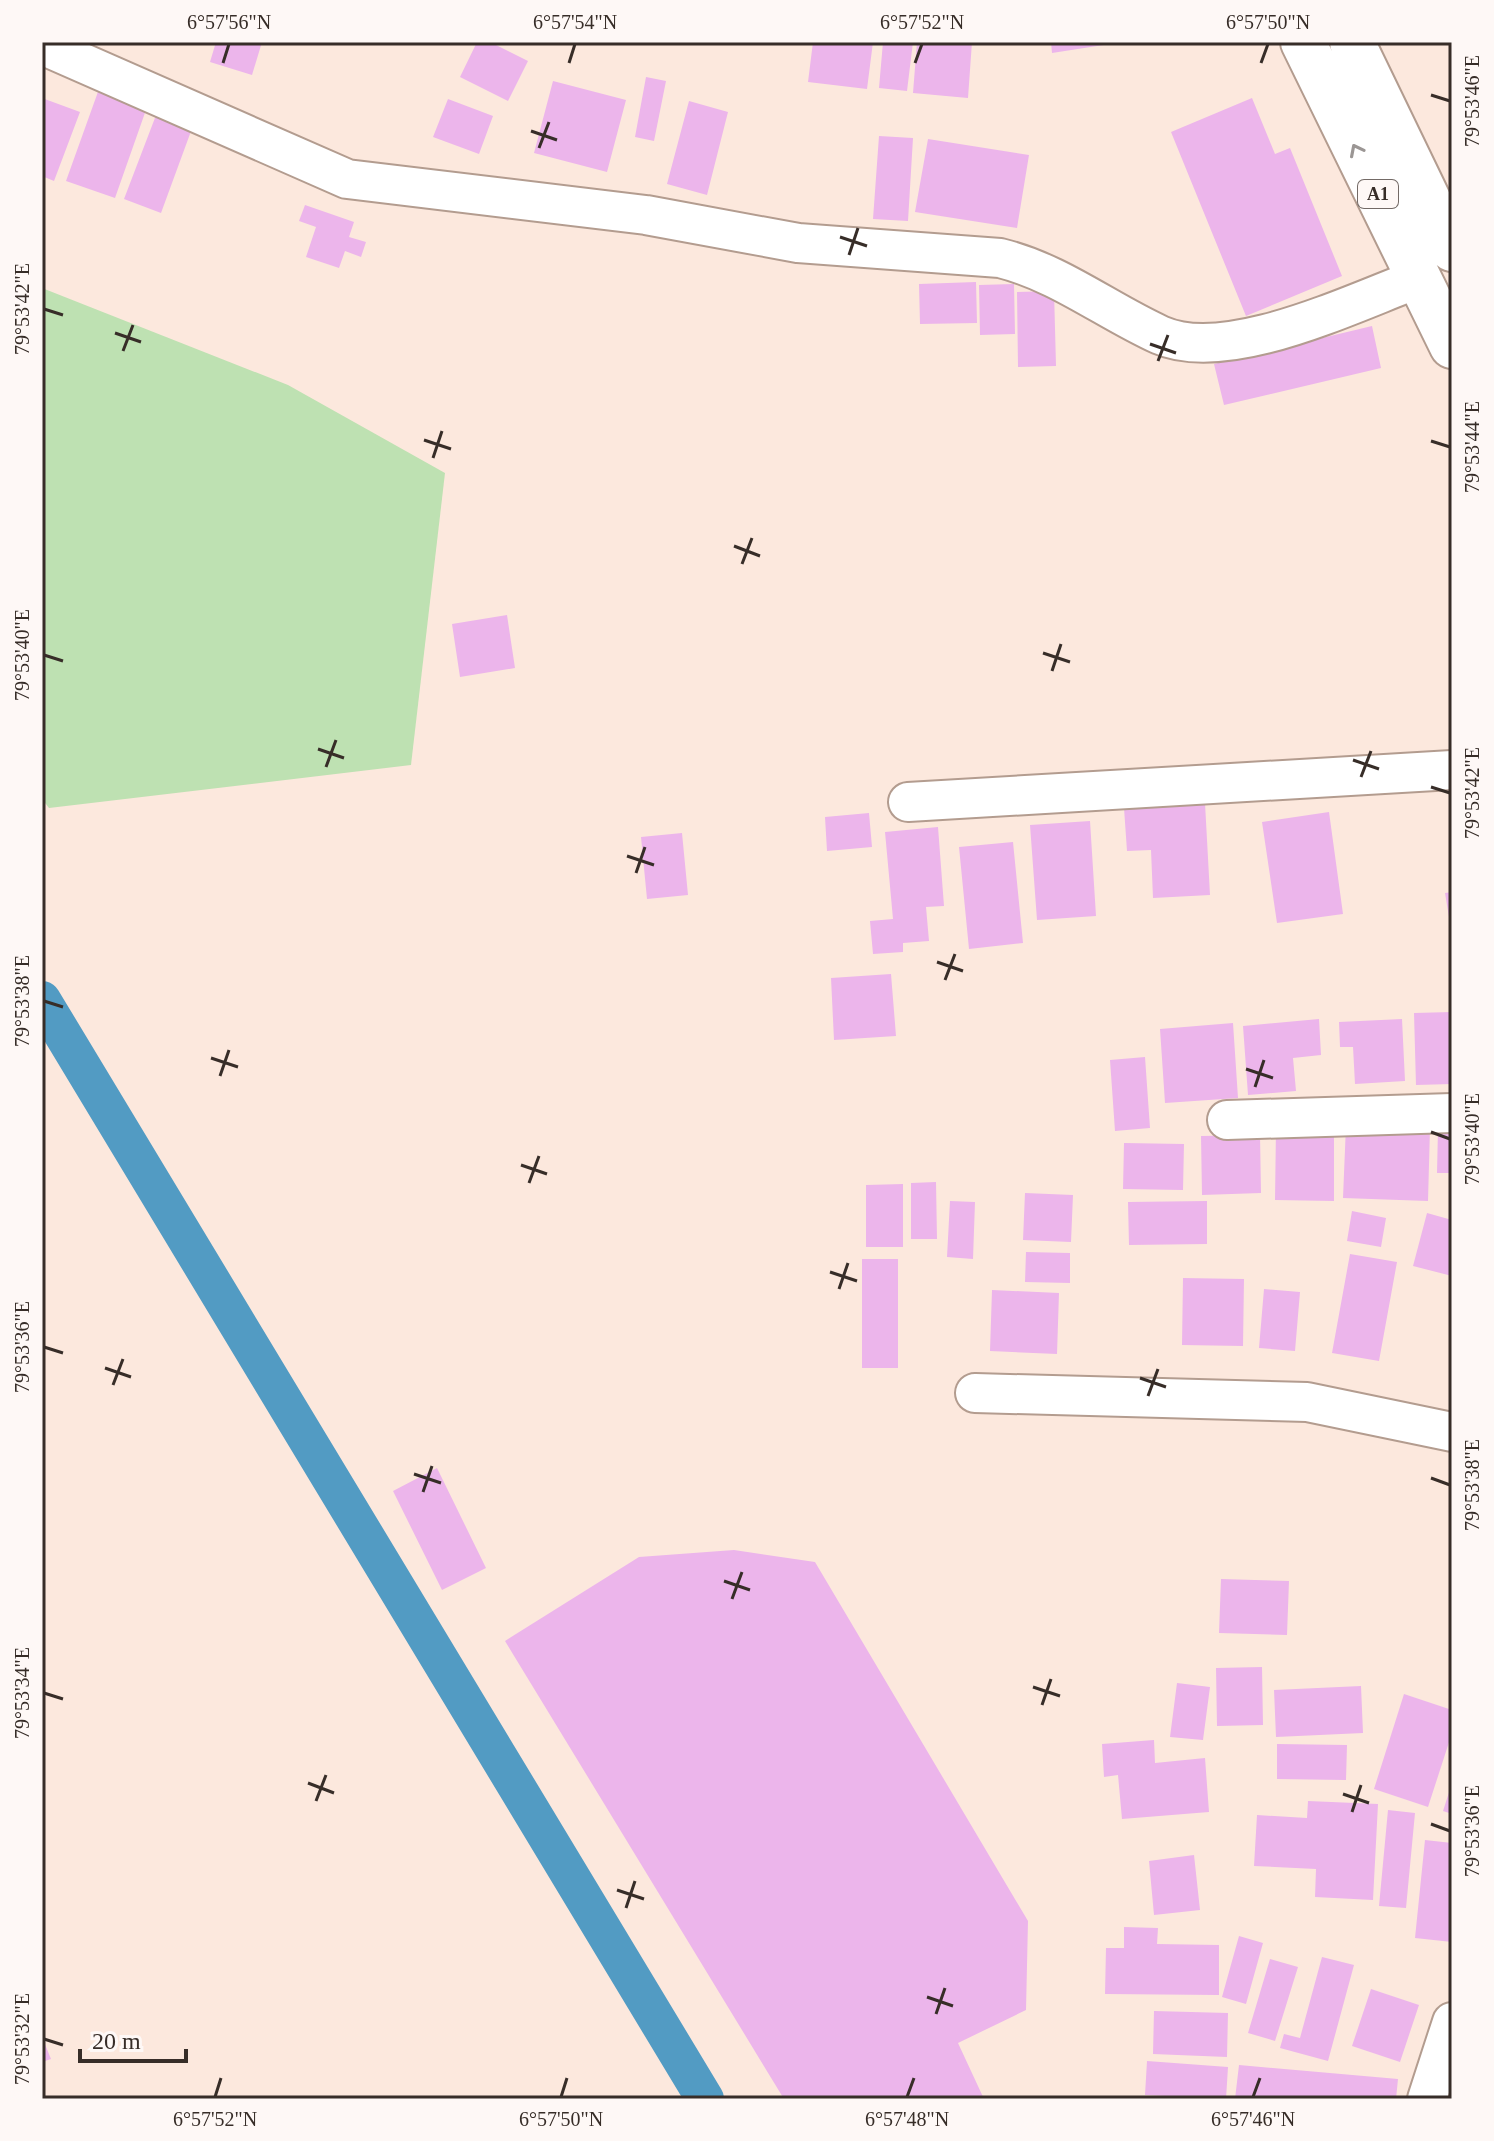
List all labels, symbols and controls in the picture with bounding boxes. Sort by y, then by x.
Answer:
text: 6°57'56"N [187,11,271,33]
text: 6°57'54"N [533,11,617,33]
text: 6°57'52"N [880,11,964,33]
text: 6°57'50"N [1226,11,1310,33]
text: 79°53'46"E [1461,55,1483,147]
one-way arrow [1350,144,1366,159]
road number: A1 [1358,180,1398,208]
text: 79°53'42"E [11,263,33,355]
text: 79°53'44"E [1461,401,1483,493]
text: 79°53'40"E [11,609,33,701]
text: 79°53'42"E [1461,747,1483,839]
text: 79°53'38"E [11,955,33,1047]
text: 79°53'40"E [1461,1093,1483,1185]
text: 79°53'36"E [11,1301,33,1393]
text: 79°53'38"E [1461,1439,1483,1531]
text: 79°53'34"E [11,1647,33,1739]
text: 79°53'36"E [1461,1785,1483,1877]
text: 79°53'32"E [11,1993,33,2085]
scale bar [80,2013,186,2063]
text: 20 m [92,2028,141,2054]
text: 6°57'52"N [173,2108,257,2130]
text: 6°57'50"N [519,2108,603,2130]
text: 6°57'48"N [865,2108,949,2130]
text: 6°57'46"N [1211,2108,1295,2130]

